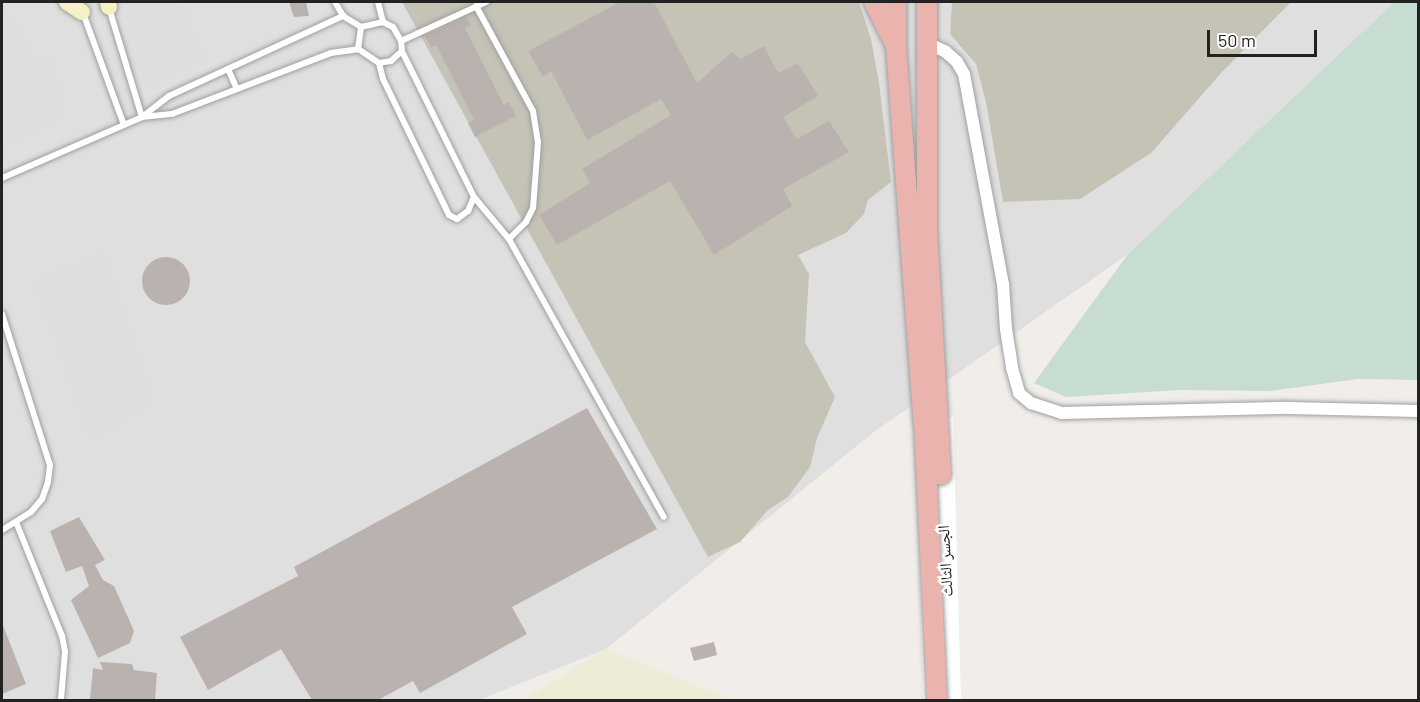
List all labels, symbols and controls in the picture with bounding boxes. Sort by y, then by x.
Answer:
scale bar [1210,18,1320,56]
text: 50 m [1218,29,1256,51]
street label: الجسر الثالث [934,525,956,597]

